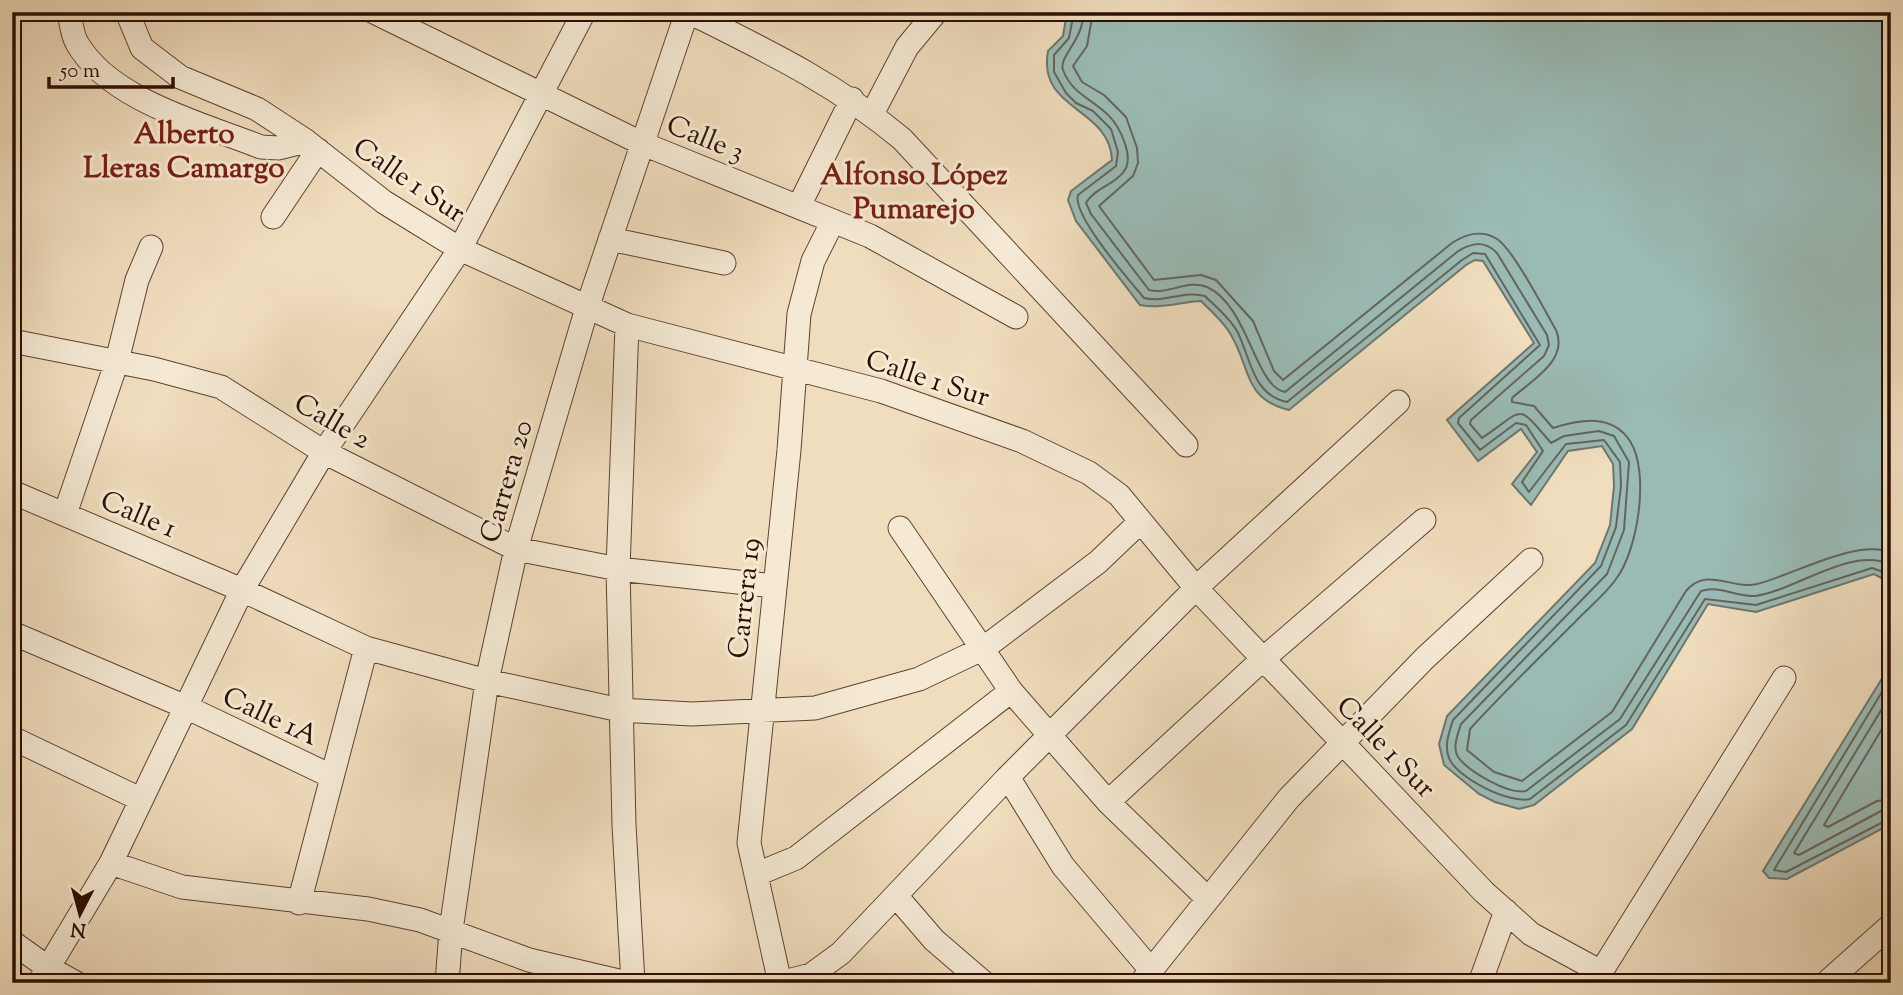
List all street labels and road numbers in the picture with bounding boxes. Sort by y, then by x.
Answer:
street label: Calle 3 [660,106,750,173]
street label: Calle 1 Sur [344,129,473,234]
street label: Calle 1 Sur [860,341,995,419]
street label: Calle 2 [286,385,377,461]
street label: Carrera 20 [471,416,544,548]
street label: Calle 1 [94,482,182,550]
street label: Carrera 19 [720,536,772,661]
street label: Calle 1A [215,678,325,757]
street label: Calle 1 Sur [1326,688,1444,808]

